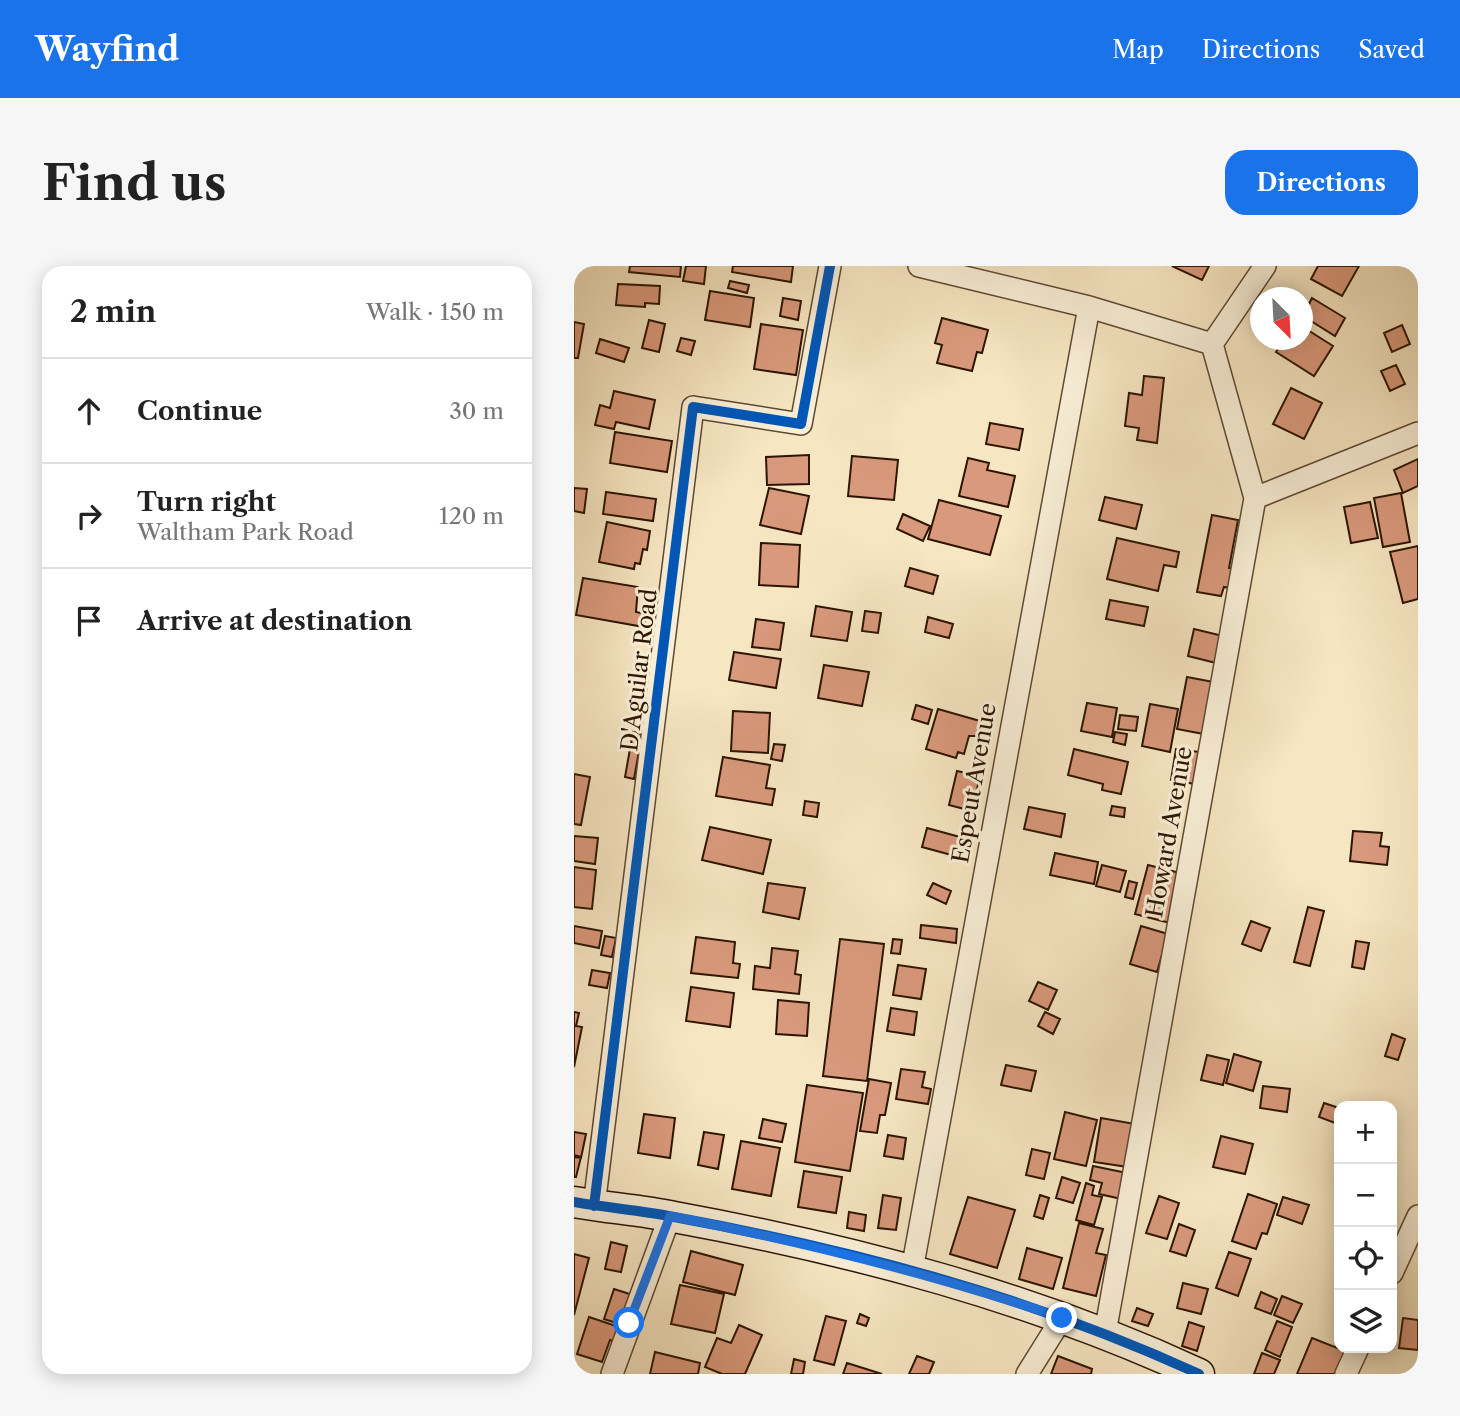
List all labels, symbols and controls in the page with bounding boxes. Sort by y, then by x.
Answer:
text: Wayfind [35,29,179,70]
text: Map [1112,35,1164,64]
text: Directions [1202,35,1320,64]
text: Saved [1358,35,1425,64]
button: Directions [1225,150,1418,215]
text: Find us [42,152,226,213]
north arrow [1250,287,1313,350]
text: 2 min [70,293,156,330]
text: Walk · 150 m [366,298,504,326]
icon: ahead [70,392,108,430]
text: Continue [137,395,262,427]
text: 30 m [449,397,504,425]
text: Turn right [137,486,276,518]
icon: right [70,497,108,535]
text: 120 m [439,502,504,530]
text: Waltham Park Road [137,518,354,546]
street label: D'Aguilar Road [615,587,663,753]
icon: arrive [70,602,108,640]
text: Arrive at destination [137,605,412,637]
street label: Espeut Avenue [946,701,1002,865]
street label: Howard Avenue [1140,744,1198,920]
map controls [1334,1101,1397,1353]
button: + [1334,1101,1397,1164]
button: − [1334,1164,1397,1227]
button: locate [1334,1227,1397,1290]
button: layers [1334,1290,1397,1353]
route end [1046,1302,1077,1333]
route start [613,1307,644,1338]

